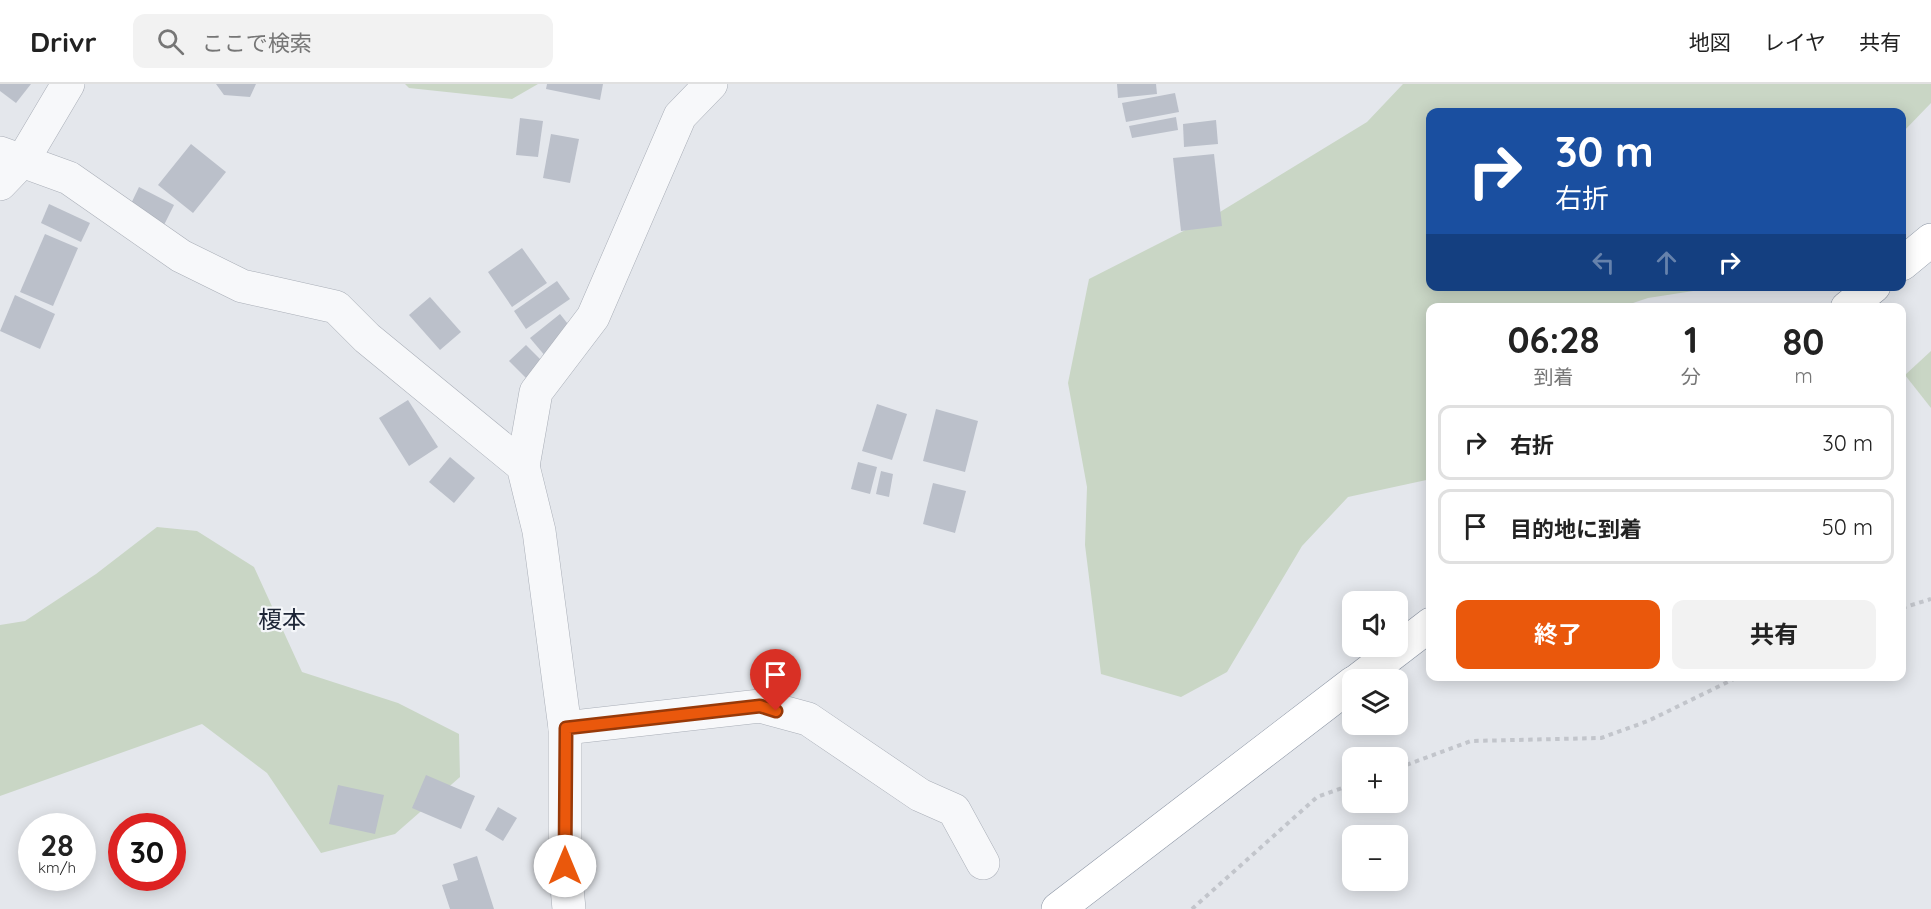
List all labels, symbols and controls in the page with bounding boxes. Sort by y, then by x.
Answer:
search box [133,14,553,68]
text: Drivr [30,24,97,59]
icon: search [154,25,187,58]
text: ここで検索 [202,29,312,57]
text: 地図 [1689,29,1731,55]
text: レイヤ [1764,29,1826,55]
text: 共有 [1859,29,1901,55]
text: 30 m [1555,125,1654,178]
icon: right [1456,132,1534,210]
text: 右折 [1555,181,1609,215]
icon: left [1587,246,1620,279]
icon: ahead [1650,246,1683,279]
icon: right [1713,246,1746,279]
text: 06:28 [1508,317,1600,362]
text: 1 [1684,317,1698,362]
text: 80 [1783,319,1824,364]
text: m [1794,363,1813,388]
text: 到着 [1534,364,1574,389]
text: 分 [1681,364,1701,389]
icon: right [1459,426,1492,459]
text: 30 m [1822,429,1873,457]
text: 右折 [1510,431,1554,459]
icon: arrive [1459,510,1492,543]
text: 50 m [1822,513,1873,541]
text: 目的地に到着 [1510,515,1642,543]
map controls [1342,591,1408,891]
button: sound [1342,591,1408,657]
button: 終了 [1456,600,1660,669]
button: 共有 [1672,600,1876,669]
district label: 榎本 [258,604,306,634]
pin [750,649,801,711]
icon: arrive [759,658,792,691]
button: layers [1342,669,1408,735]
button: + [1342,747,1408,813]
speed limit sign: 30 [108,813,186,891]
button: − [1342,825,1408,891]
text: 28 [40,826,74,864]
position arrow [533,834,597,898]
text: km/h [38,858,76,877]

